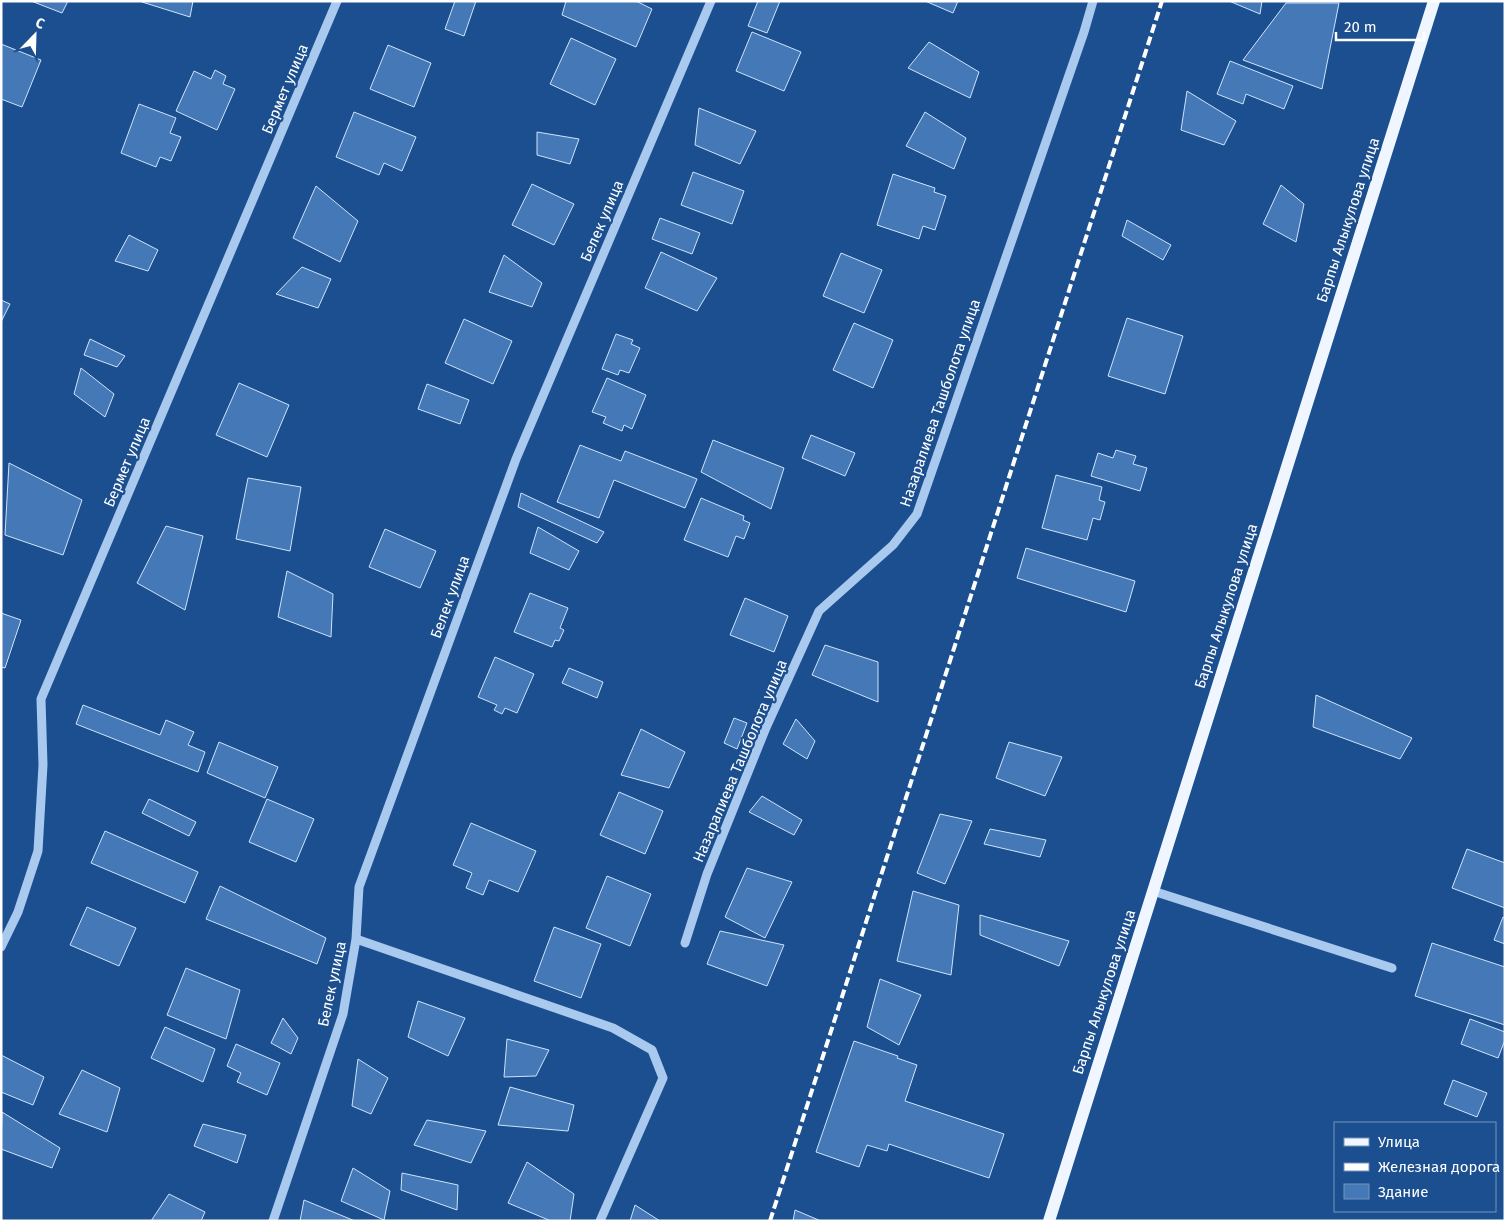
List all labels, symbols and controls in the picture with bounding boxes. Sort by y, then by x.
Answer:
north arrow [10,10,60,60]
scale bar [1336,10,1424,42]
text: С [33,14,47,33]
text: 20 m [1344,18,1377,36]
street label: Бермет улица [258,41,312,137]
street label: Барпы Алыкулова улица [1313,135,1383,305]
street label: Белек улица [577,177,627,265]
street label: Назаралиева Ташболота улица [896,297,984,509]
street label: Бермет улица [100,414,154,510]
street label: Барпы Алыкулова улица [1191,521,1261,691]
street label: Белек улица [427,553,473,641]
street label: Назаралиева Ташболота улица [689,657,791,865]
street label: Барпы Алыкулова улица [1069,907,1139,1077]
street label: Белек улица [314,940,350,1028]
legend [1334,1122,1496,1212]
text: Улица [1378,1133,1420,1151]
text: Железная дорога [1378,1158,1500,1176]
text: Здание [1378,1183,1428,1201]

